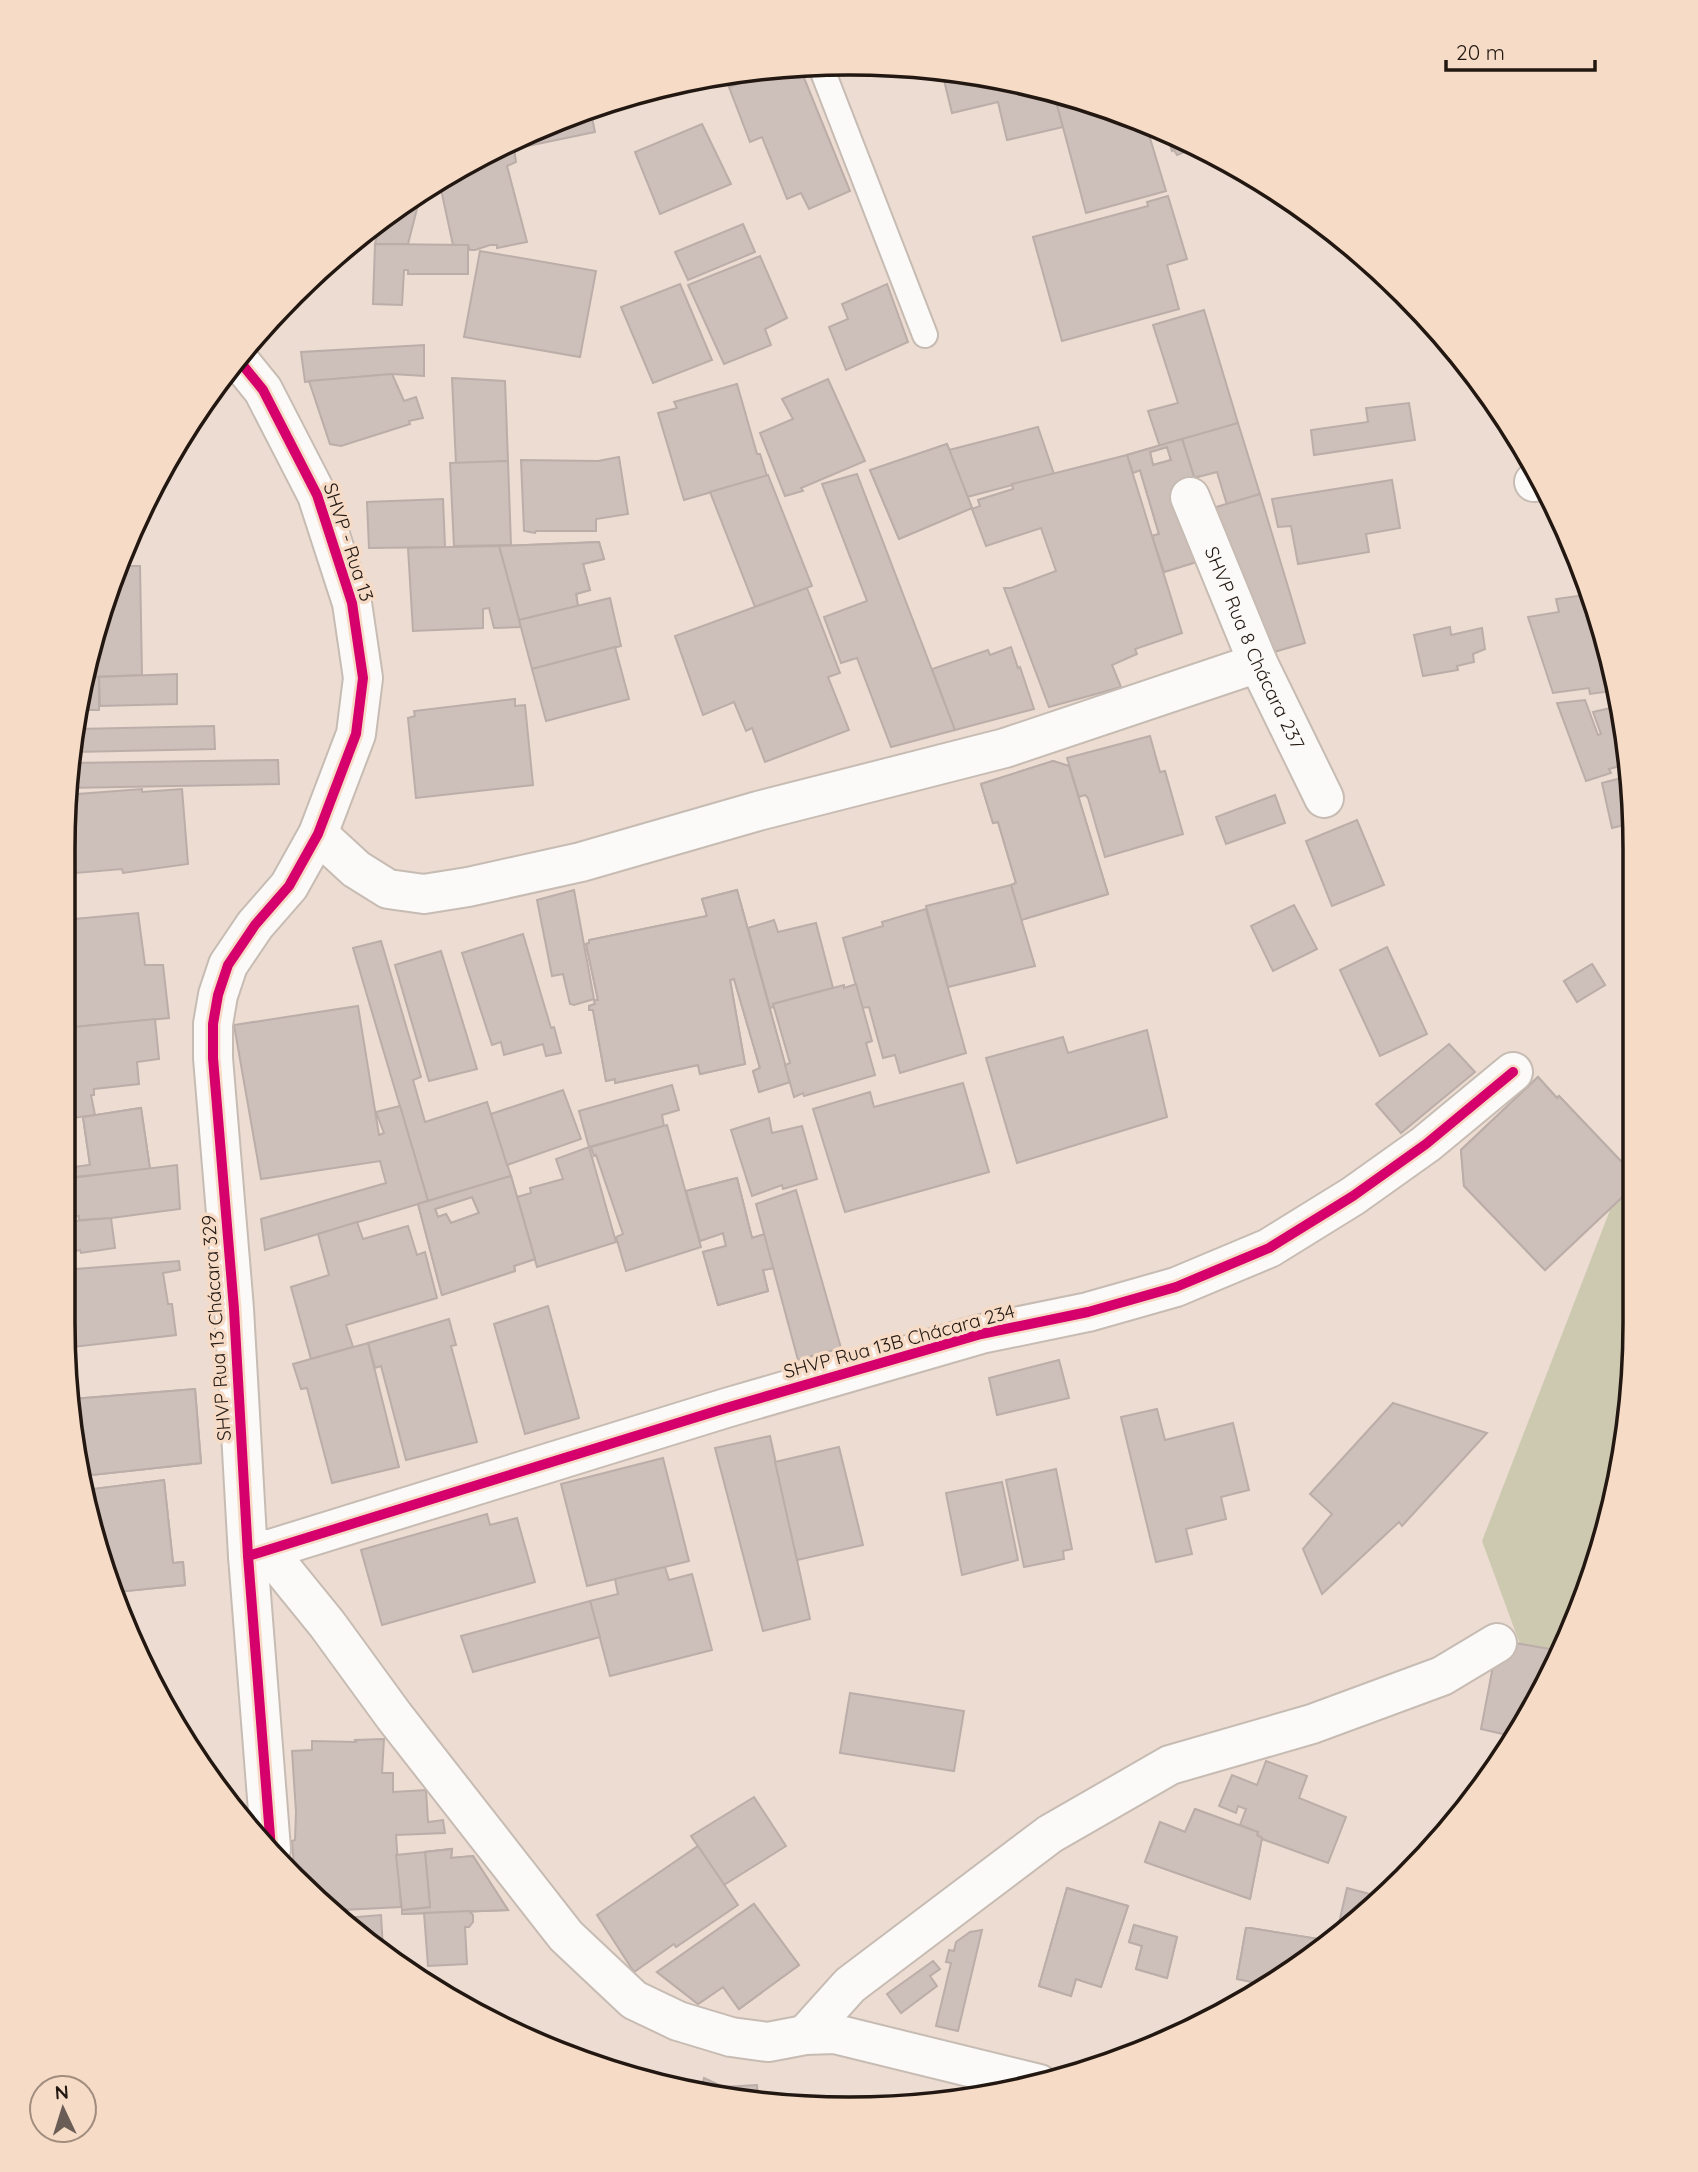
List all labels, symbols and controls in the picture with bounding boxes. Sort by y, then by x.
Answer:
scale bar [1446,28,1595,72]
text: 20 m [1456,39,1505,65]
street label: SHVP - Rua 13 [319,480,379,604]
street label: SHVP Rua 8 Chácara 237 [1200,543,1310,753]
street label: SHVP Rua 13 Chácara 329 [196,1214,236,1442]
street label: SHVP Rua 13B Chácara 234 [781,1299,1017,1383]
north arrow [28,2074,98,2144]
text: N [54,2080,70,2104]

